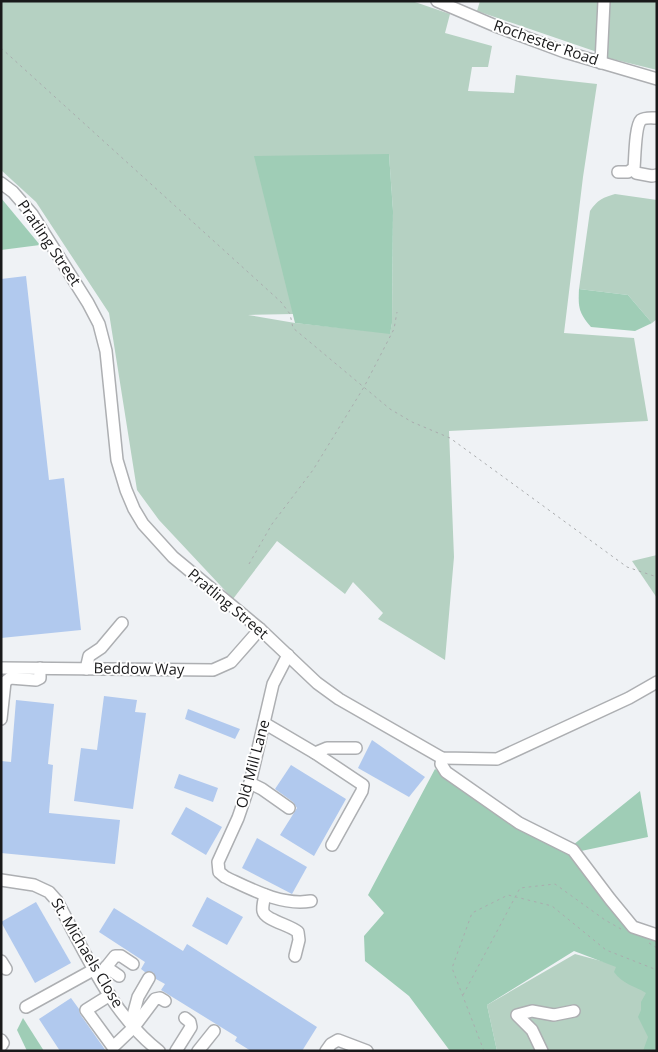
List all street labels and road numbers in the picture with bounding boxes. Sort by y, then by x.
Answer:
street label: Rochester Road [491,15,602,69]
street label: Pratling Street [14,196,86,289]
street label: Pratling Street [184,564,273,643]
street label: Beddow Way [93,657,185,679]
street label: Old Mill Lane [231,717,273,810]
street label: St. Michaels Close [47,894,128,1011]

